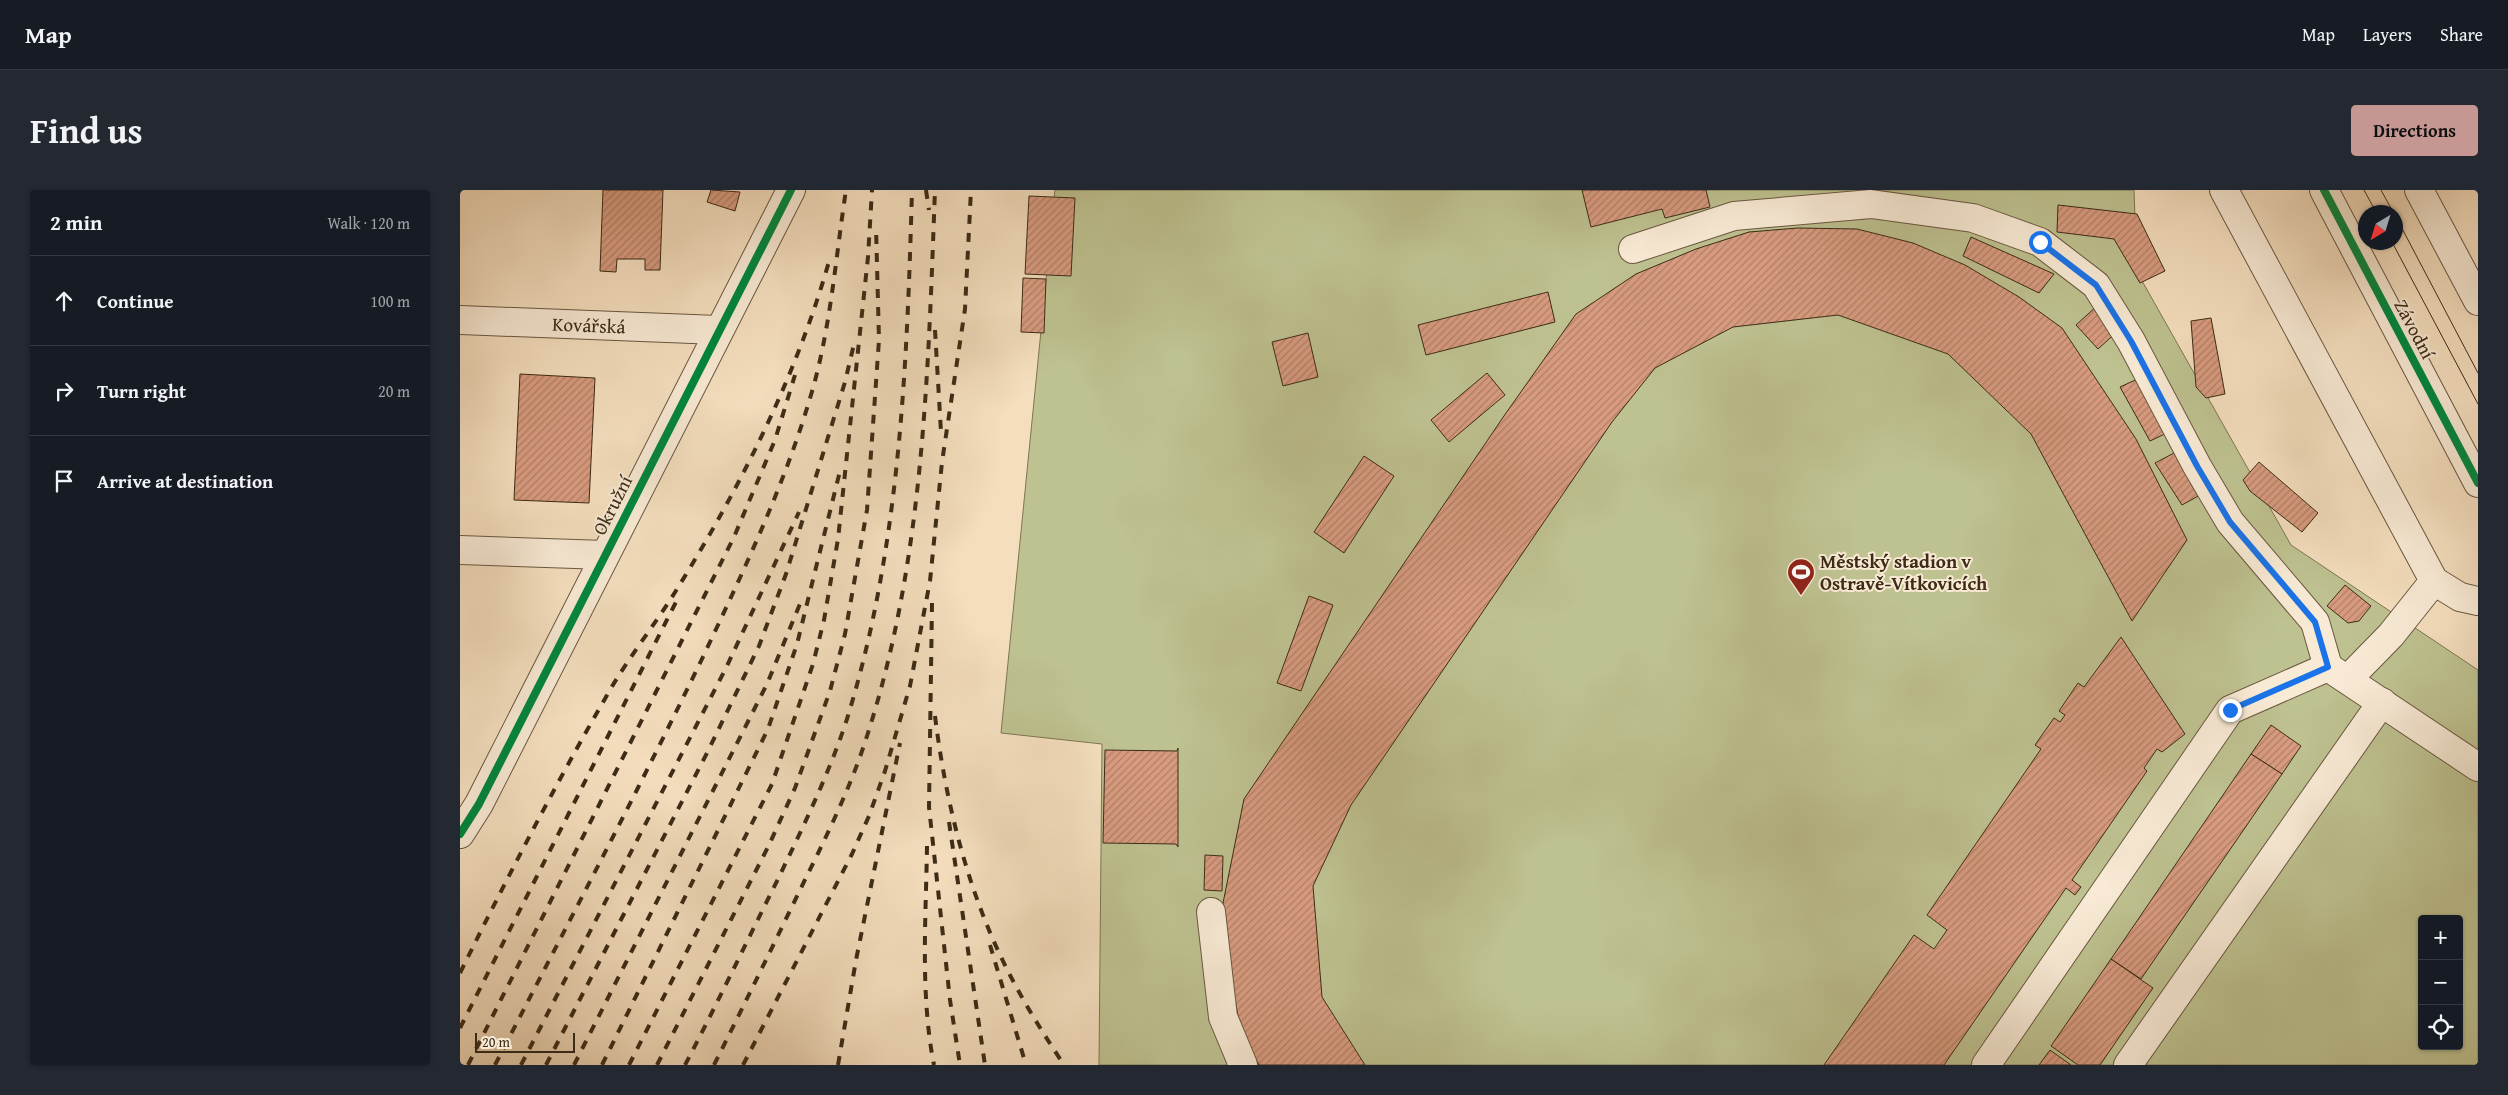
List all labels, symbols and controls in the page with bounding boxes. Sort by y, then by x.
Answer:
text: Map [25,17,72,52]
text: Map [2302,21,2335,48]
text: Layers [2363,21,2412,48]
text: Share [2440,21,2483,48]
text: Find us [30,105,143,156]
button: Directions [2351,105,2478,156]
north arrow [2358,205,2403,250]
text: 2 min [50,207,102,238]
text: Walk · 120 m [327,211,410,235]
route start [2029,231,2052,254]
icon: ahead [50,287,78,315]
text: Continue [97,287,174,315]
text: 100 m [370,289,410,313]
street label: Závodní [2388,294,2443,364]
street label: Kovářská [552,310,626,340]
icon: right [50,377,78,405]
text: Turn right [97,377,186,405]
text: 20 m [378,379,410,403]
icon: arrive [50,467,78,495]
text: Arrive at destination [97,467,273,495]
street label: Okružní [585,470,639,540]
place label: Městský stadion v Ostravě-Vítkovicích [1820,547,1988,597]
sports icon: Městský stadion v Ostravě-Vítkovicích [1786,557,1816,596]
route end [2219,699,2242,722]
map controls [2418,915,2463,1050]
button: + [2418,915,2463,960]
button: − [2418,960,2463,1005]
button: locate [2418,1005,2463,1050]
scale bar [475,1030,575,1053]
text: 20 m [482,1032,510,1052]

